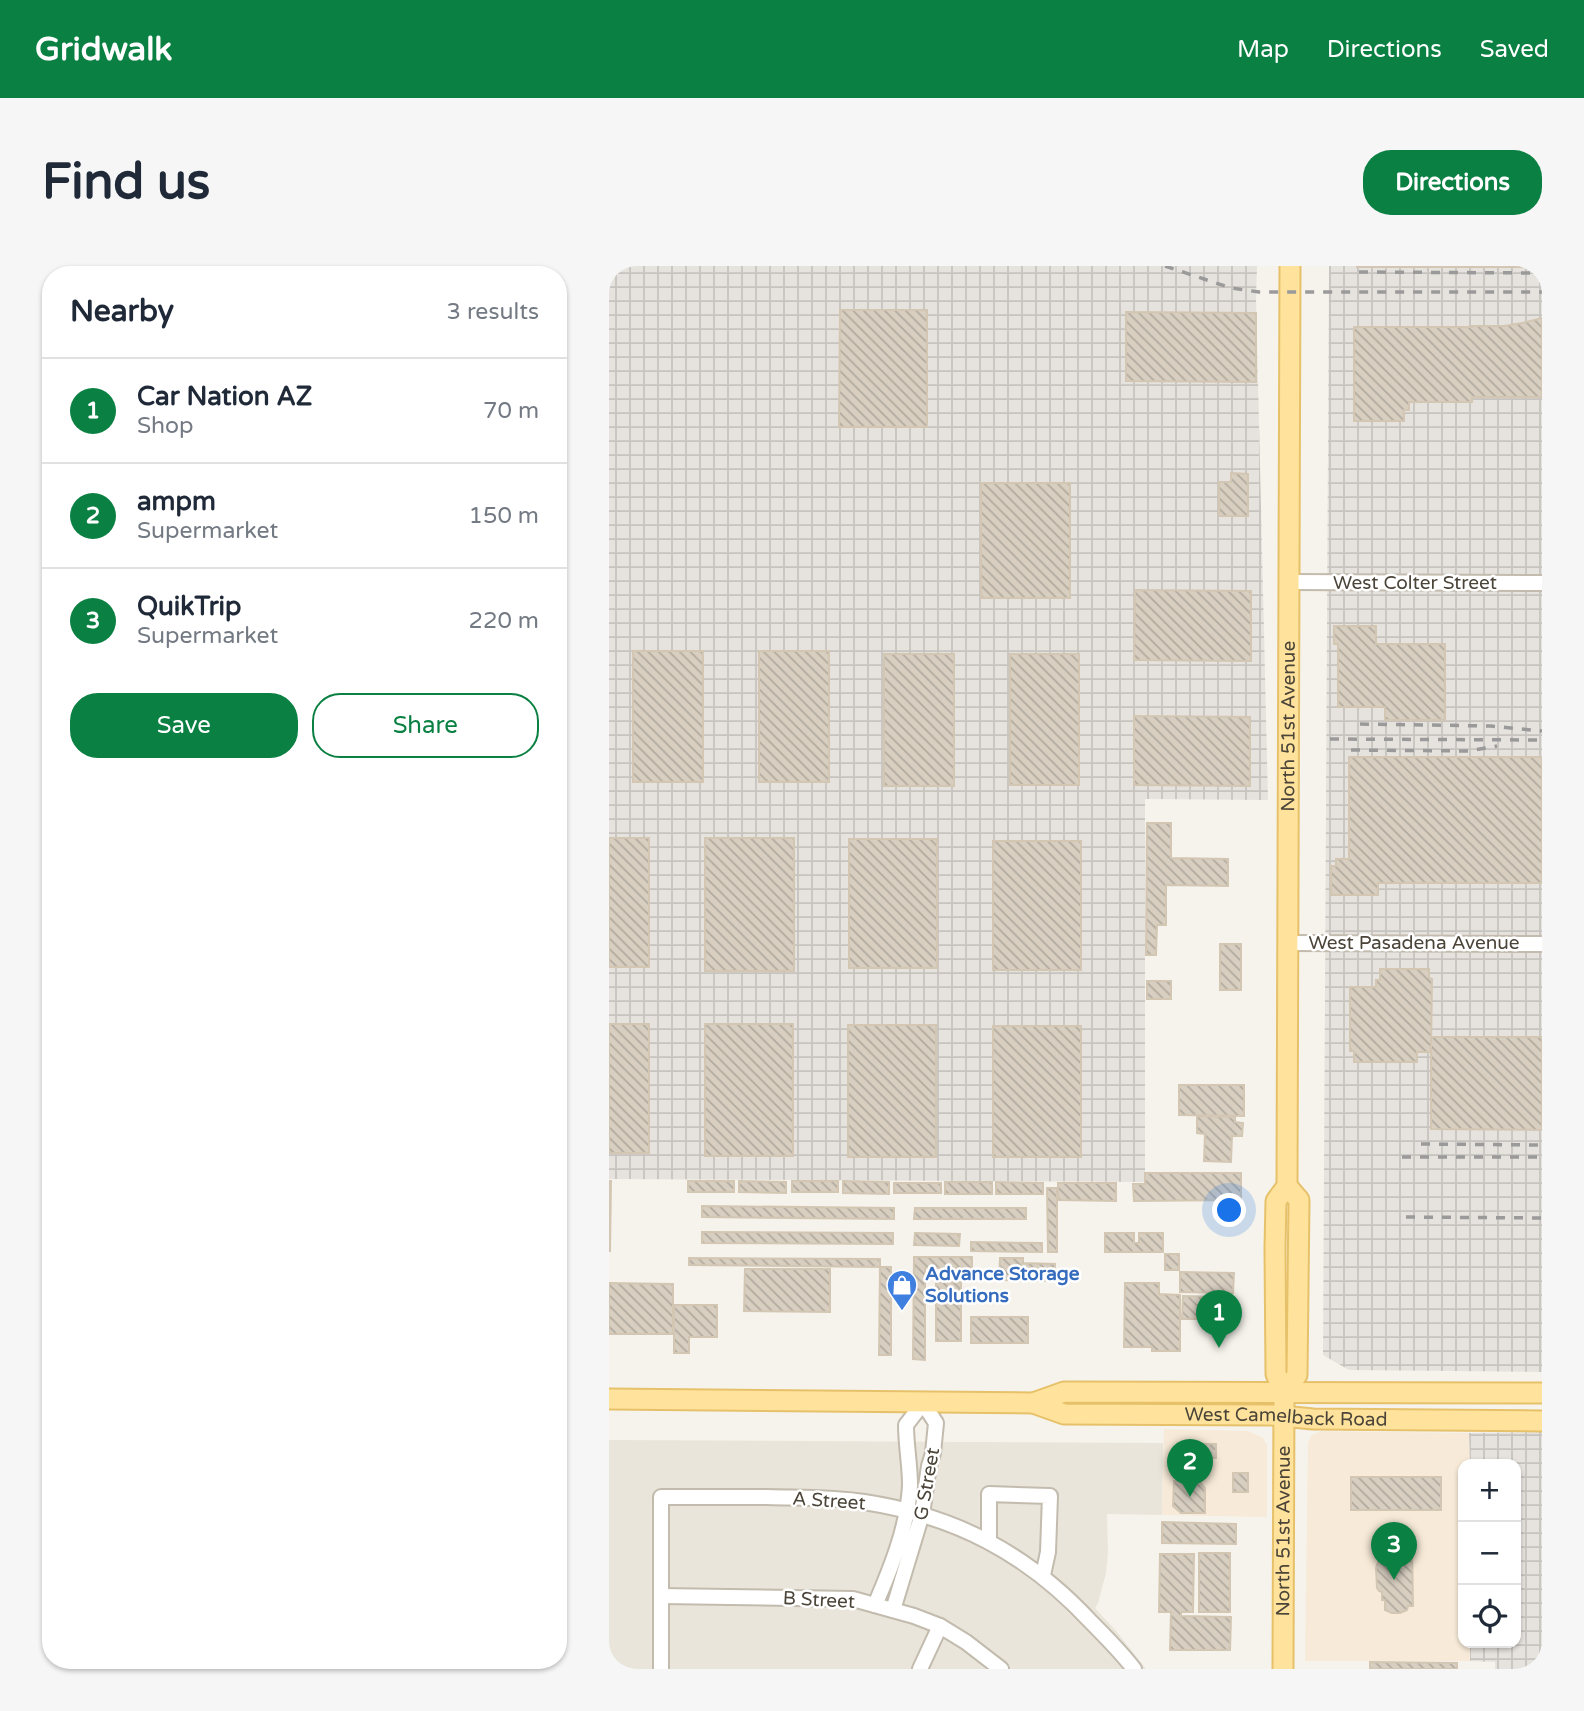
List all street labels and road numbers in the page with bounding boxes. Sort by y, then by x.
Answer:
street label: West Colter Street [1333,572,1497,594]
street label: North 51st Avenue [1277,641,1300,812]
street label: West Pasadena Avenue [1308,932,1520,954]
street label: West Camelback Road [1184,1404,1388,1431]
street label: G Street [910,1446,944,1522]
street label: North 51st Avenue [1272,1446,1295,1616]
street label: A Street [792,1487,866,1515]
street label: B Street [782,1587,856,1613]

